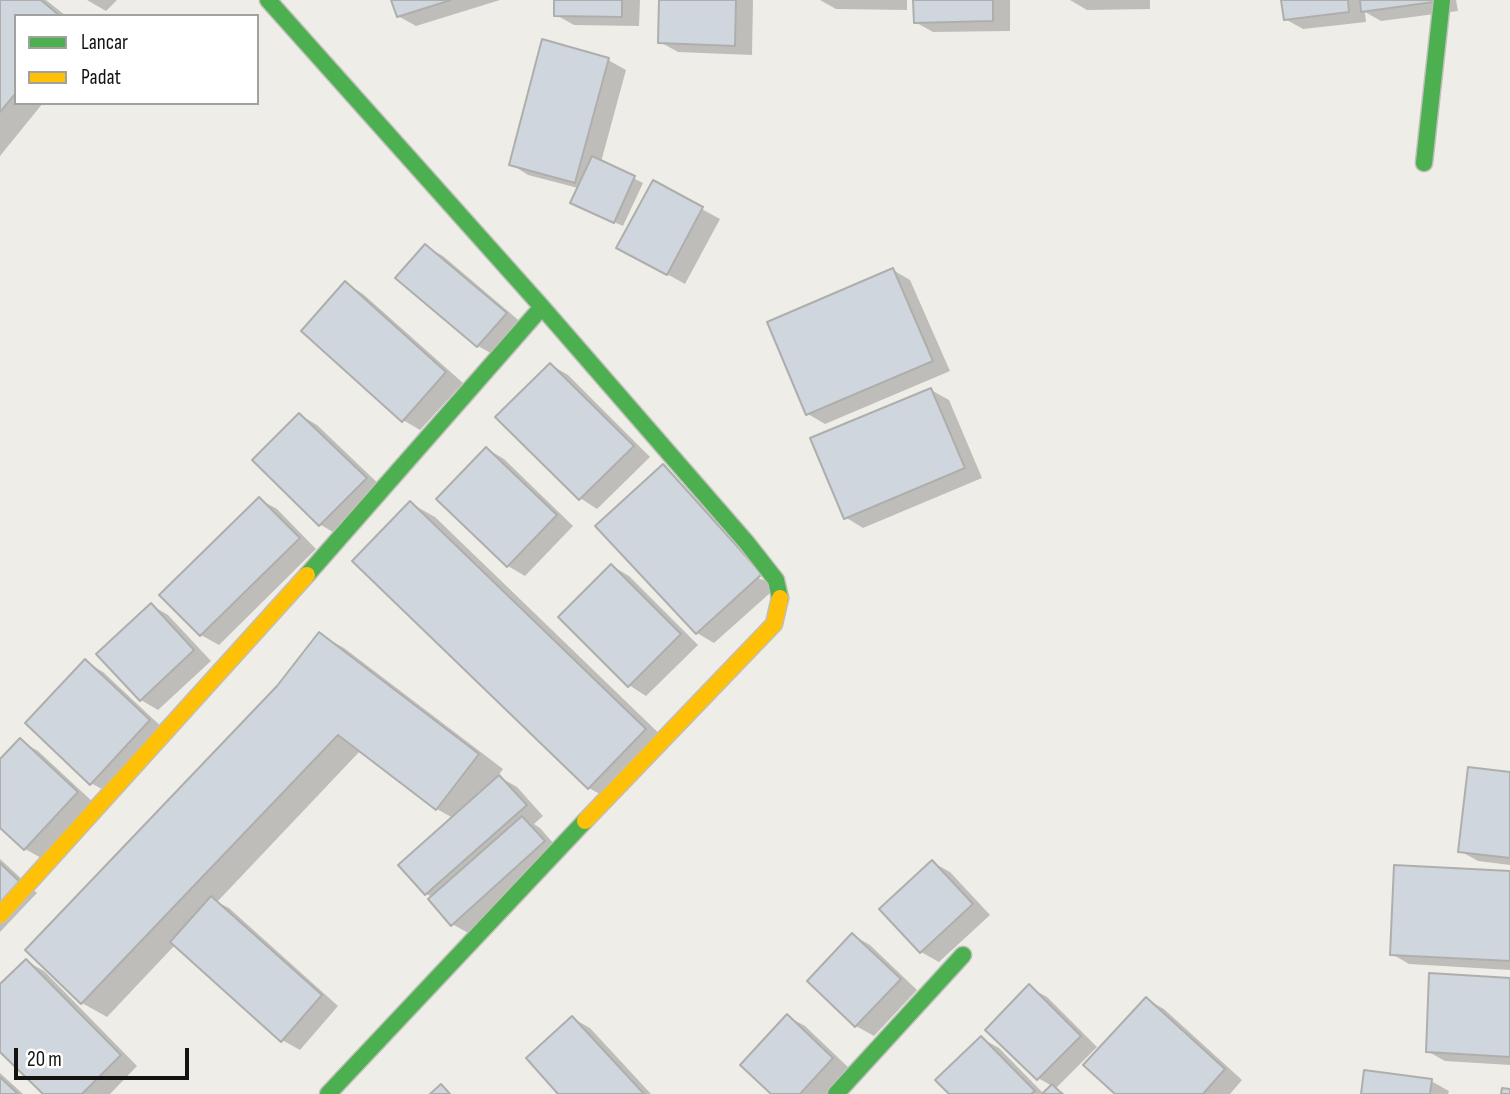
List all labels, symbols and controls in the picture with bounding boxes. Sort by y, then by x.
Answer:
legend [14,14,259,105]
text: Lancar [81,30,128,55]
text: Padat [81,65,121,90]
scale bar [18,1034,192,1078]
text: 20 m [27,1047,62,1072]

